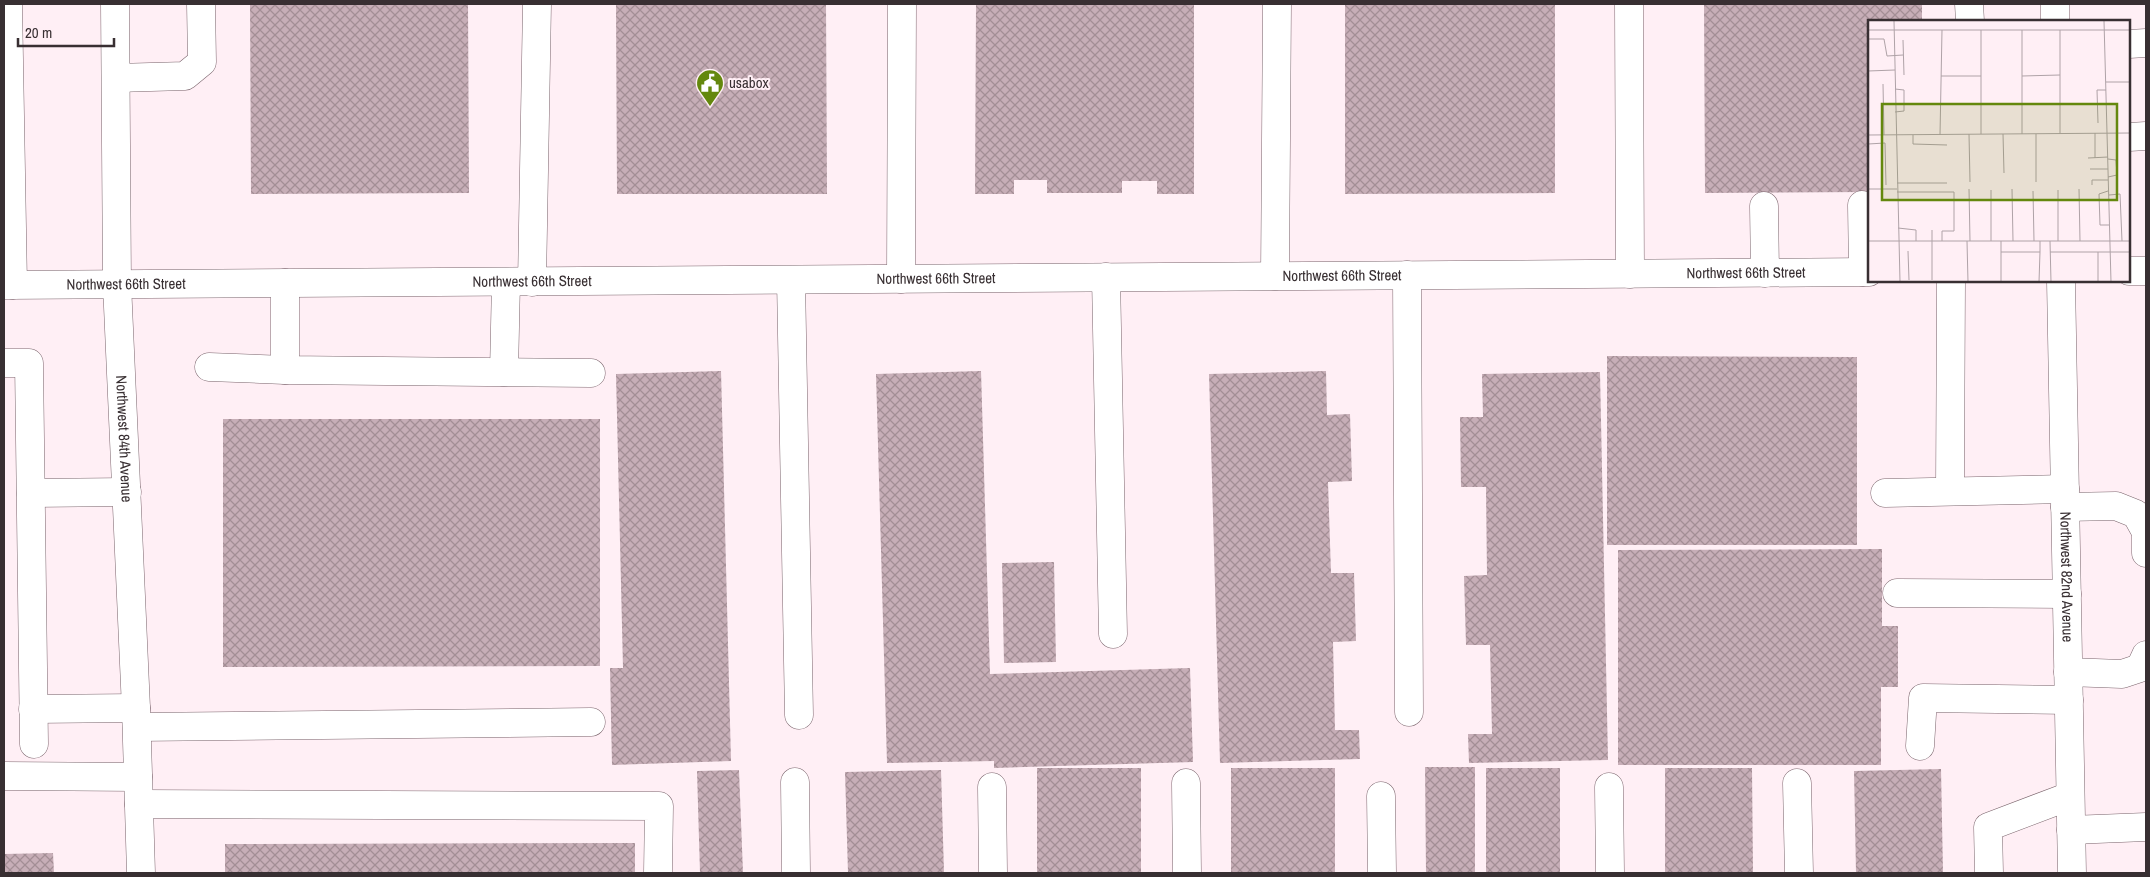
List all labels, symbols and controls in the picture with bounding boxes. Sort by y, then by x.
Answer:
scale bar [18,15,114,47]
inset map [1868,20,2130,282]
text: 20 m [25,22,52,43]
public building icon: usabox [695,68,725,107]
place label: usabox [729,72,770,93]
street label: Northwest 66th Street [1686,261,1806,283]
street label: Northwest 66th Street [1282,264,1402,286]
street label: Northwest 66th Street [876,267,996,289]
street label: Northwest 66th Street [472,270,592,292]
street label: Northwest 66th Street [66,273,186,295]
street label: Northwest 84th Avenue [111,375,138,503]
street label: Northwest 82nd Avenue [2055,512,2079,643]

